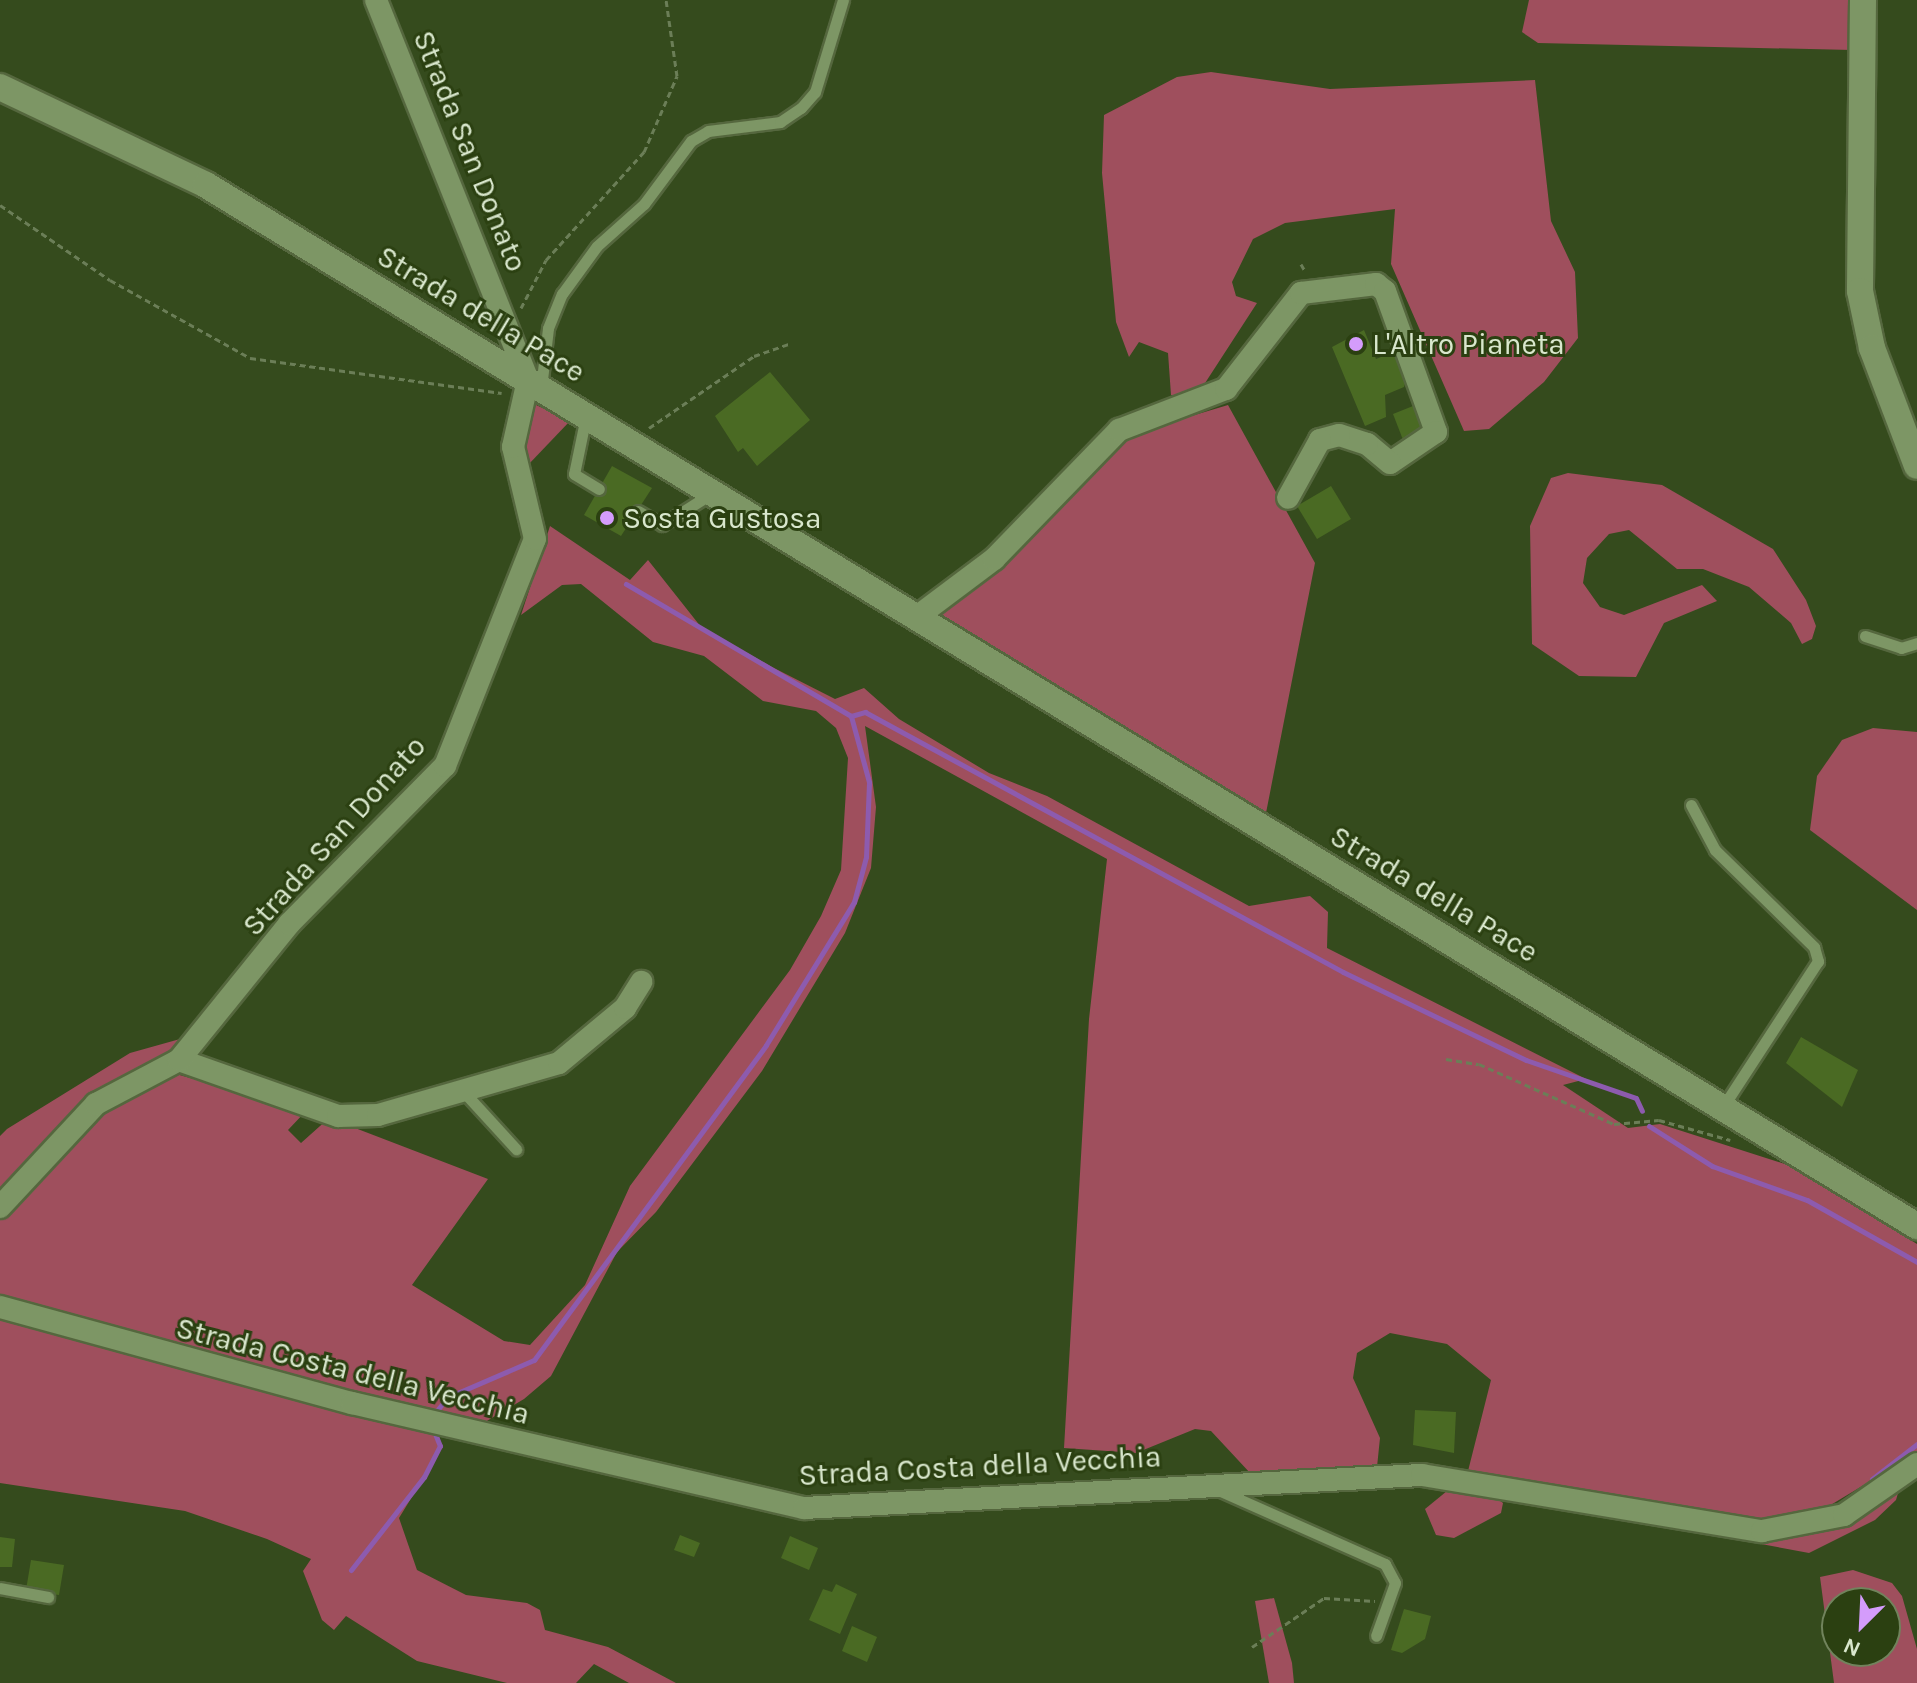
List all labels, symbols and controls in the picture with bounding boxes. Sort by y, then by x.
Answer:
street label: Strada San Donato [405,25,535,277]
street label: Strada della Pace [371,238,591,390]
place label: L'Altro Pianeta [1372,326,1565,362]
marker: L'Altro Pianeta [1347,335,1365,353]
place label: Sosta Gustosa [623,500,821,536]
marker: Sosta Gustosa [598,509,616,527]
street label: Strada San Donato [235,729,433,943]
street label: Strada della Pace [1324,818,1544,970]
street label: Strada Costa della Vecchia [172,1310,534,1432]
street label: Strada Costa della Vecchia [798,1439,1162,1493]
north arrow [1821,1587,1901,1667]
text: N [1840,1632,1865,1662]

